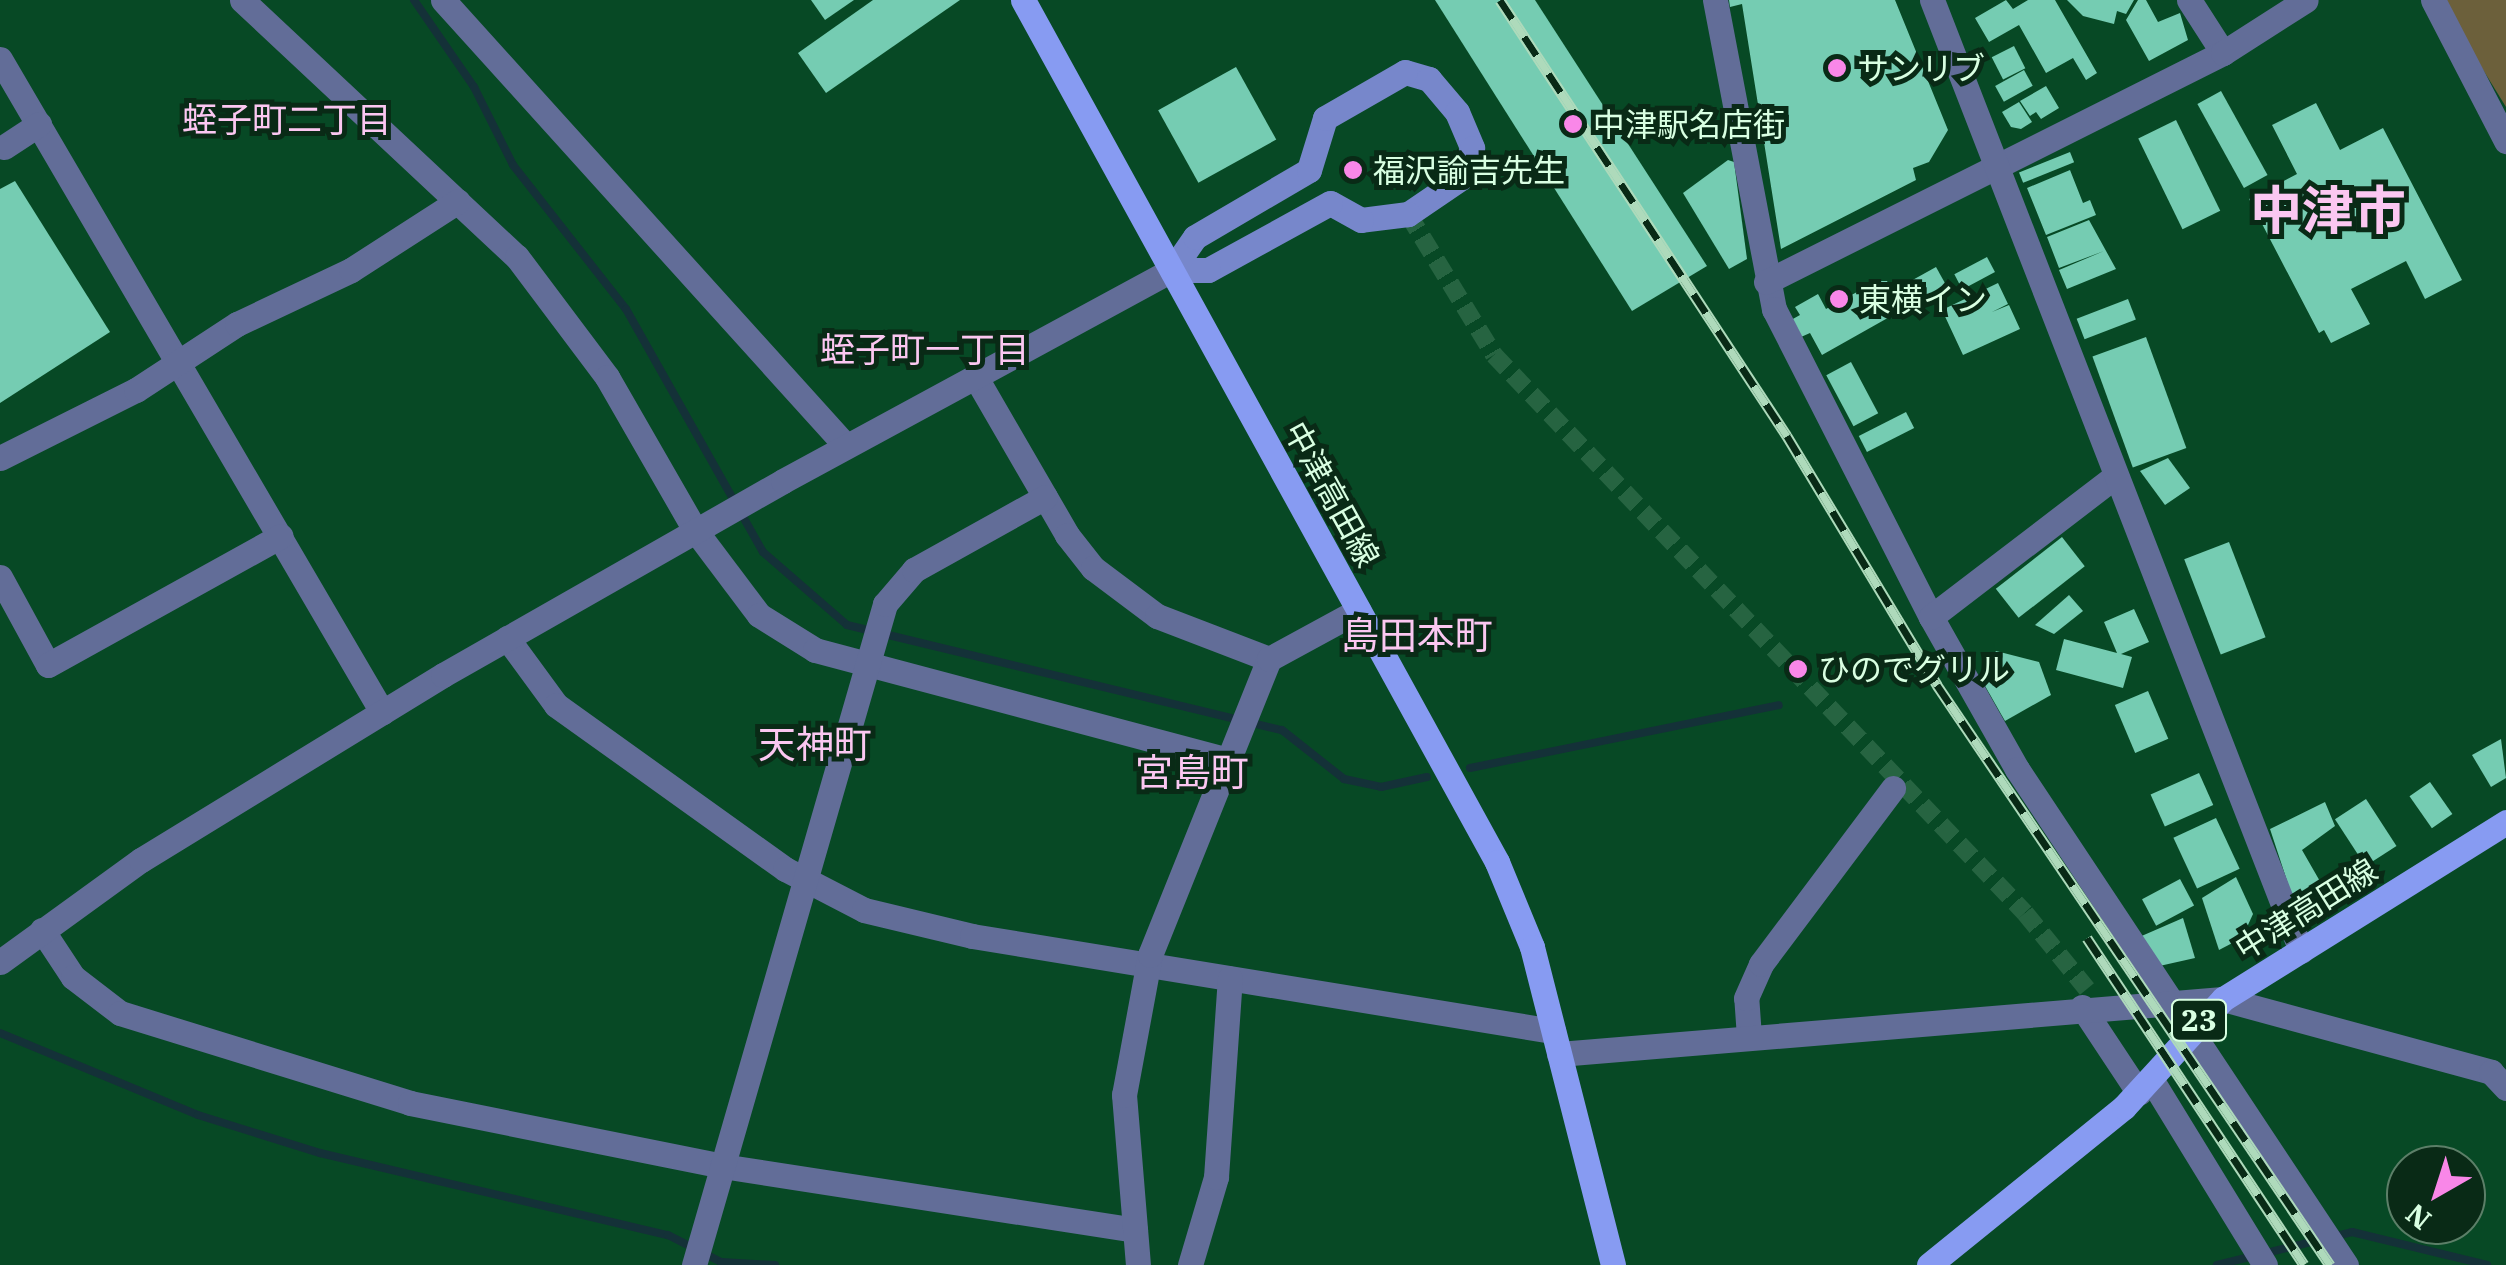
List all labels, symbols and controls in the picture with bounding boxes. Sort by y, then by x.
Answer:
place label: サンリブ [1857,49,1985,87]
marker: サンリブ [1826,57,1848,79]
district label: 蛭子町二丁目 [182,98,392,140]
place label: 中津駅名店街 [1593,105,1785,143]
marker: 中津駅名店街 [1562,113,1584,135]
place label: 福沢諭吉先生 [1373,151,1565,189]
marker: 福沢諭吉先生 [1342,159,1364,181]
district label: 中津市 [2250,179,2406,241]
place label: 東横イン [1859,280,1987,318]
marker: 東横イン [1828,288,1850,310]
district label: 蛭子町一丁目 [820,328,1030,370]
street label: 中津高田線 [1276,415,1388,573]
district label: 島田本町 [1341,612,1493,658]
place label: ひのでグリル [1818,650,2010,688]
marker: ひのでグリル [1787,658,1809,680]
district label: 天神町 [758,721,872,767]
district label: 宮島町 [1135,749,1249,795]
street label: 中津高田線 [2228,850,2384,968]
road number: 23 [2169,995,2229,1045]
north arrow [2386,1145,2486,1245]
text: N [2398,1196,2438,1238]

